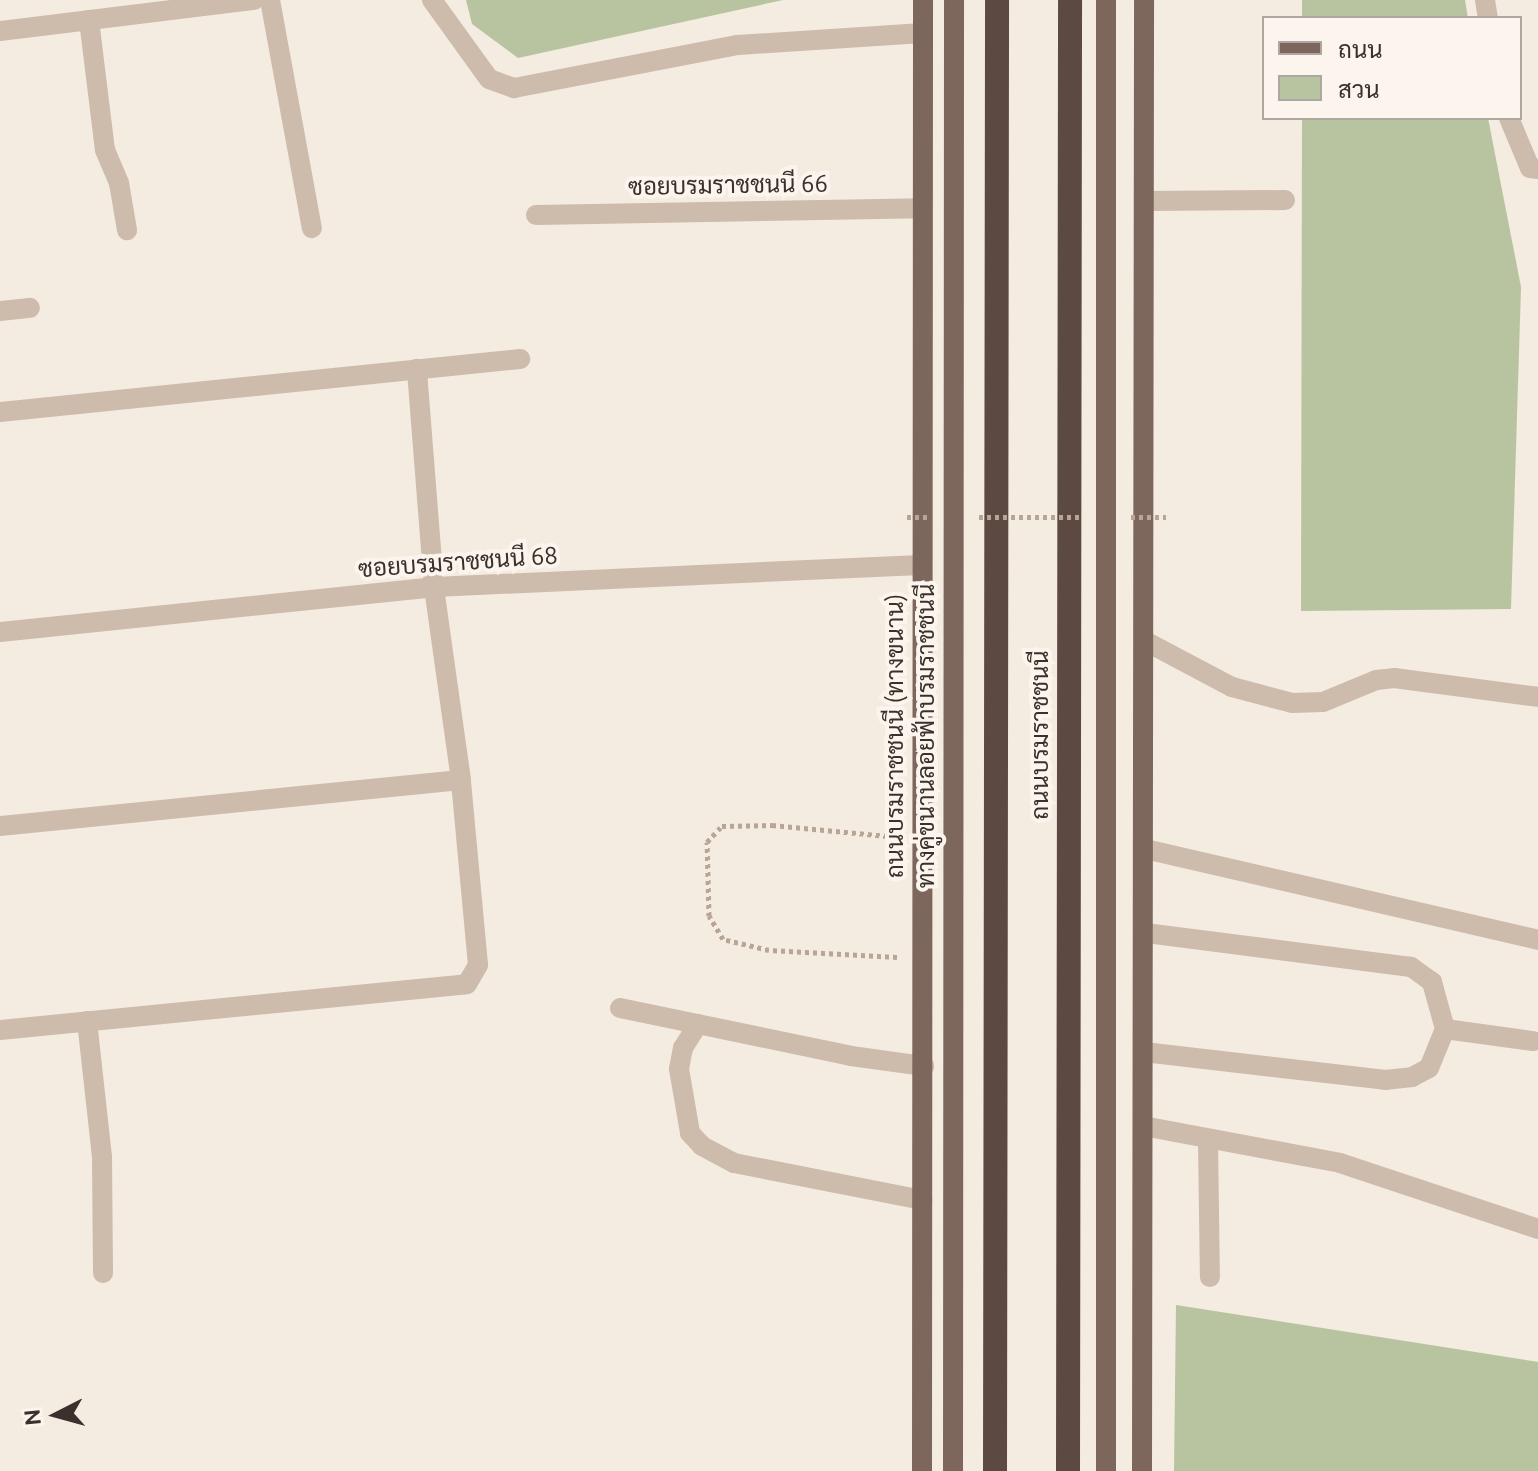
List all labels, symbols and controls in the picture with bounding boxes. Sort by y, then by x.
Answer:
legend [1262,16,1522,120]
text: ถนน [1338,36,1383,63]
text: สวน [1338,76,1380,103]
street label: ซอยบรมราชชนนี 66 [628,169,828,201]
street label: ซอยบรมราชชนนี 68 [357,541,559,583]
street label: ทางคู่ขนานลอยฟ้าบรมราชชนนี [912,584,940,888]
street label: ถนนบรมราชชนนี (ทางขนาน) [881,594,909,878]
street label: ถนนบรมราชชนนี [1026,650,1054,820]
north arrow [16,1375,96,1455]
text: N [18,1408,45,1427]

